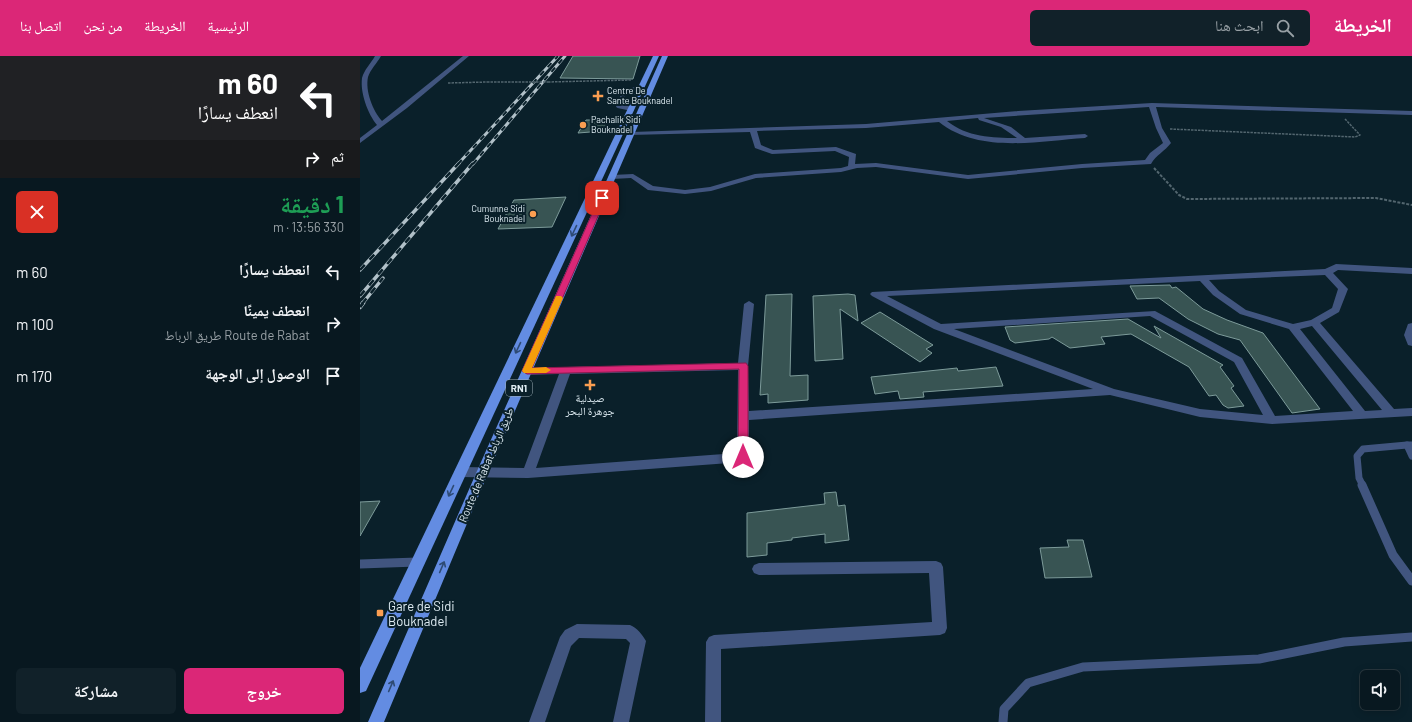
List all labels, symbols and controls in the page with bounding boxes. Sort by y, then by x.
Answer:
search box [1030,10,1310,46]
text: الخريطة [1334,13,1392,36]
text: ابحث هنا [1215,16,1264,34]
text: اتصل بنا [20,17,62,34]
text: من نحن [84,17,122,34]
text: الخريطة [144,17,186,34]
text: الرئيسية [208,17,249,34]
icon: search [1274,17,1296,39]
text: 60 m [218,66,278,100]
icon: left [292,72,344,124]
place label: Centre De Sante Bouknadel [607,85,673,106]
marker: Centre De Sante Bouknadel [592,90,604,102]
text: انعطف يسارًا [198,101,278,123]
place label: Pachalik Sidi Bouknadel [591,114,640,135]
marker: Pachalik Sidi Bouknadel [578,120,588,130]
text: ثم [331,147,344,165]
icon: right [301,148,323,170]
pin [585,181,619,215]
icon: arrive [591,187,613,209]
text: 1 دقيقة [280,189,344,218]
button: close [16,191,58,233]
place label: Cumunne Sidi Bouknadel [471,203,525,224]
marker: Cumunne Sidi Bouknadel [528,209,538,219]
text: 330 m · 13:56 [273,219,344,235]
one-way arrow [570,224,577,236]
text: انعطف يسارًا [239,260,310,278]
icon: left [322,261,344,283]
text: 60 m [16,263,48,281]
text: انعطف يمينًا [243,301,310,319]
icon: right [322,313,344,335]
text: 100 m [16,315,54,333]
text: Route de Rabat طريق الرباط [165,327,310,343]
one-way arrow [514,342,521,354]
text: الوصول إلى الوجهة [205,364,310,382]
icon: arrive [322,365,344,387]
text: 170 m [16,367,52,385]
road number: RN1 [506,380,532,396]
marker: صيدلية جوهرة البحر [585,380,595,390]
place label: صيدلية جوهرة البحر [565,391,614,417]
street label: Route de Rabat طريق الرباط [456,406,516,524]
position arrow [722,436,764,478]
one-way arrow [447,485,454,497]
one-way arrow [439,561,446,573]
place label: Gare de Sidi Bouknadel [388,598,455,629]
marker: Gare de Sidi Bouknadel [375,608,385,618]
button: مشاركة [16,668,176,714]
button: خروج [184,668,344,714]
map controls [1360,670,1400,710]
button: sound [1360,670,1400,710]
one-way arrow [388,681,395,693]

